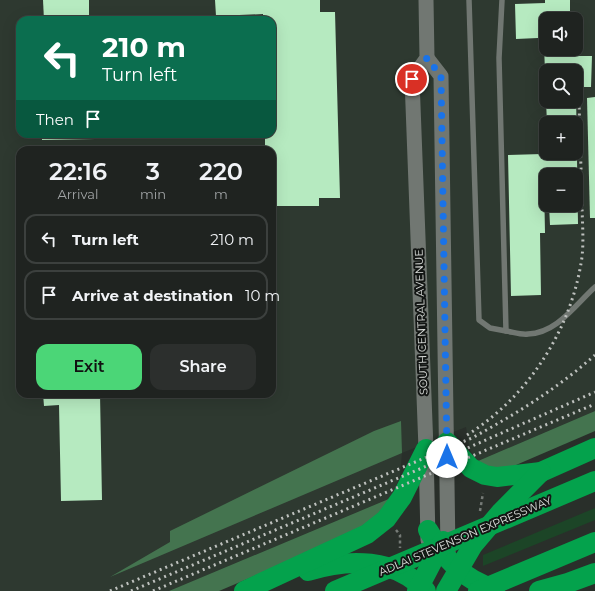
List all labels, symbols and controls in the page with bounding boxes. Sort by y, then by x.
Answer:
map controls [539,12,583,212]
button: sound [539,12,583,56]
text: 210 m [102,30,186,64]
icon: left [36,32,88,84]
pin [395,62,429,96]
text: Turn left [102,64,177,86]
button: search [539,64,583,108]
icon: arrive [401,68,423,90]
icon: arrive [82,108,104,130]
text: Then [36,110,74,129]
button: + [539,116,583,160]
text: 22:16 [49,157,107,186]
text: 3 [146,157,160,186]
text: 220 [199,157,243,186]
button: − [539,168,583,212]
text: Arrival [57,186,98,202]
text: min [140,186,166,202]
text: m [214,186,228,202]
icon: left [38,228,60,250]
text: Turn left [72,230,139,249]
text: 210 m [210,230,254,249]
street label: SOUTH CENTRAL AVENUE [411,249,431,395]
icon: arrive [38,284,60,306]
text: Arrive at destination [72,286,233,305]
text: 10 m [245,286,280,305]
button: Exit [36,344,142,390]
button: Share [150,344,256,390]
position arrow [426,436,468,478]
street label: ADLAI STEVENSON EXPRESSWAY [376,493,554,579]

